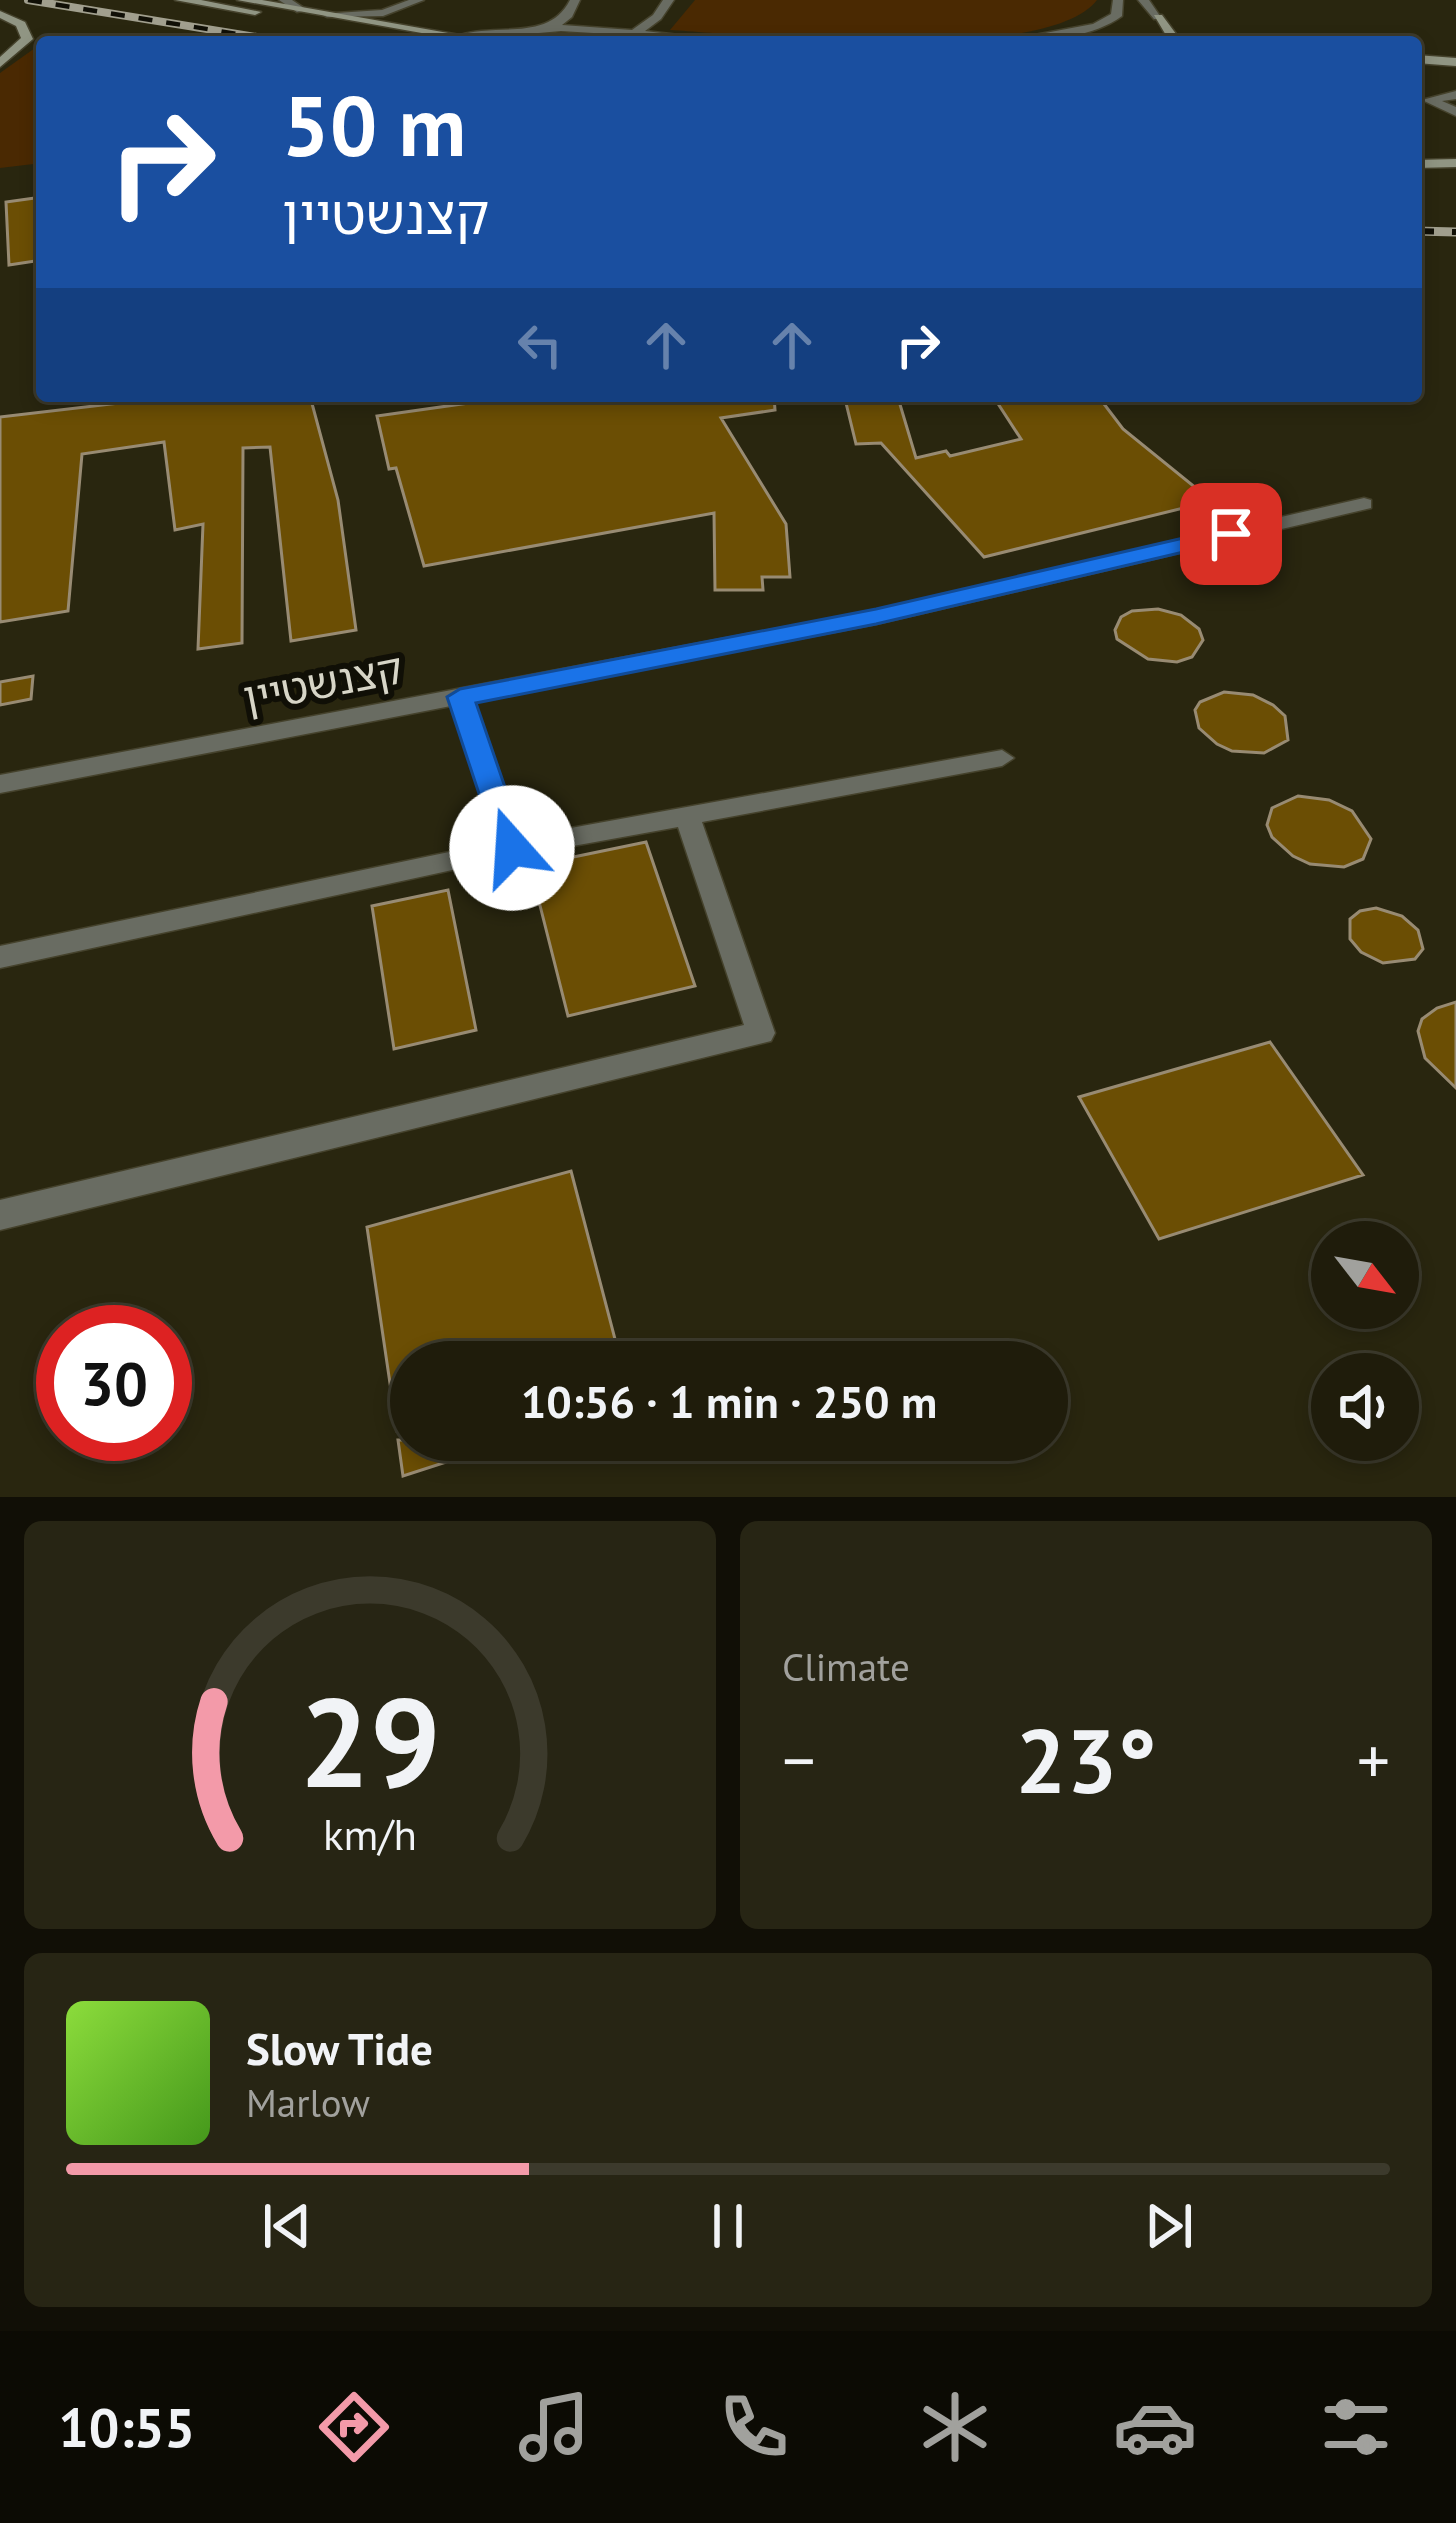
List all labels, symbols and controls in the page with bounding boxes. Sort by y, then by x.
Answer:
text: 50 m [282,70,466,179]
icon: right [84,84,240,240]
text: קצנשטיין [282,179,489,249]
icon: left [507,312,573,378]
icon: ahead [633,312,699,378]
icon: ahead [759,312,825,378]
icon: right [885,312,951,378]
pin [1180,483,1282,585]
icon: arrive [1198,501,1264,567]
street label: קצנשטיין [238,640,407,725]
position arrow [449,785,575,911]
north arrow [1311,1221,1419,1329]
map controls [1311,1221,1419,1461]
speed limit sign: 30 [36,1305,192,1461]
button: sound [1311,1353,1419,1461]
text: 10:56 · 1 min · 250 m [521,1372,937,1430]
text: Climate [782,1641,910,1692]
text: 29 [299,1660,441,1821]
text: 23° [1015,1701,1157,1818]
text: − [782,1717,815,1802]
text: + [1357,1717,1390,1802]
text: km/h [323,1806,417,1862]
text: Slow Tide [246,2019,433,2077]
text: Marlow [246,2077,370,2128]
icon: previous [254,2193,320,2259]
icon: pause [695,2193,761,2259]
icon: next [1136,2193,1202,2259]
icon: directions [312,2385,396,2469]
icon: music [512,2385,596,2469]
icon: phone [712,2385,796,2469]
icon: climate [913,2385,997,2469]
icon: car [1113,2385,1197,2469]
icon: filters [1314,2385,1398,2469]
text: 10:55 [58,2392,195,2462]

